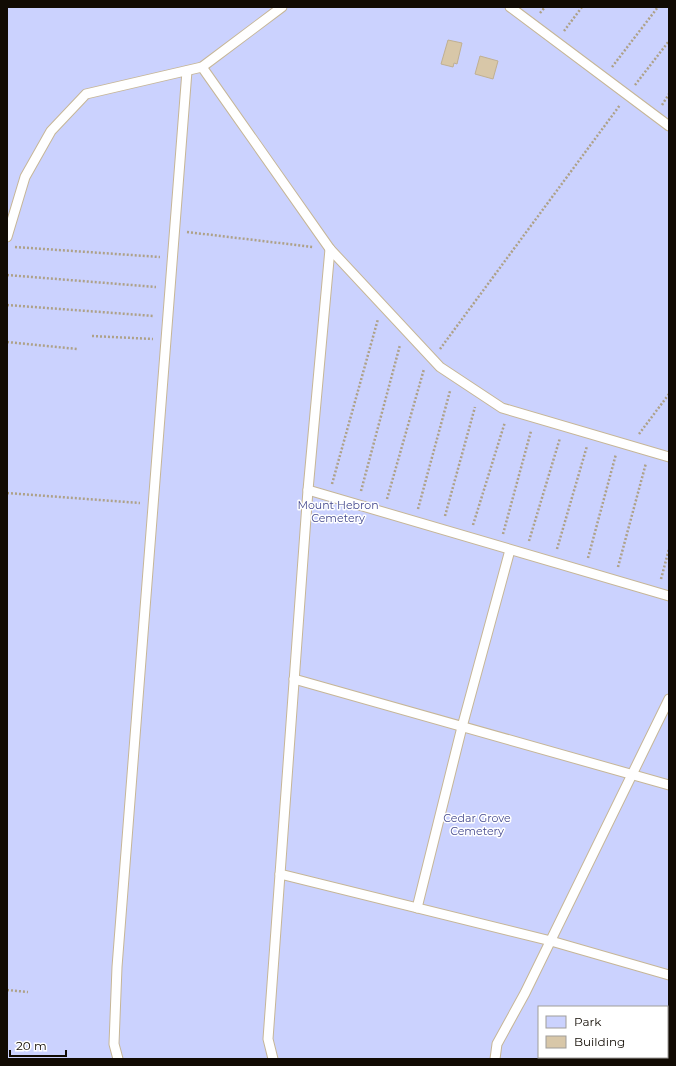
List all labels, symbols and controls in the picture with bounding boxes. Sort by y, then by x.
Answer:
park label: Mount Hebron Cemetery [297,498,379,525]
park label: Cedar Grove Cemetery [443,811,511,838]
legend [538,1006,668,1058]
text: Park [574,1014,602,1029]
scale bar [10,1032,66,1058]
text: Building [574,1034,625,1049]
text: 20 m [16,1038,47,1053]

